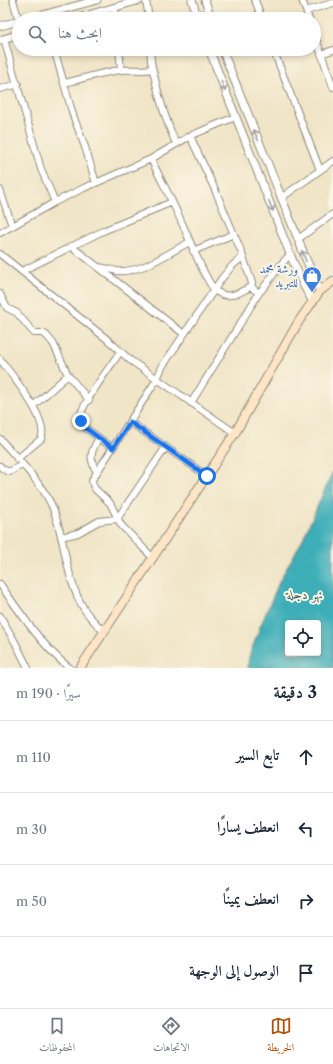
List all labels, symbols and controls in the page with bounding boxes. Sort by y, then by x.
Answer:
search box [12,12,321,56]
icon: search [26,23,48,45]
text: ابحث هنا [58,23,102,42]
one-way arrow [219,79,227,91]
one-way arrow [251,129,259,141]
one-way arrow [268,200,275,212]
one-way arrow [300,250,308,262]
place label: ورشة محمد للتبريد [259,261,298,291]
shop icon: ورشة محمد للتبريد [301,265,323,293]
route end [72,412,90,430]
route start [198,467,216,485]
water label: نهر دجلة [285,586,323,603]
map controls [285,620,321,656]
button: locate [285,620,321,656]
text: 3 دقيقة [273,682,317,702]
text: سيرًا · 190 m [16,685,81,701]
text: تابع السير [236,745,279,764]
icon: ahead [295,746,317,768]
text: 110 m [16,749,51,765]
text: انعطف يسارًا [217,817,279,836]
icon: left [295,818,317,840]
text: 30 m [16,821,47,837]
text: انعطف يمينًا [223,889,279,908]
icon: right [295,890,317,912]
text: 50 m [16,893,47,909]
text: الوصول إلى الوجهة [189,961,279,980]
icon: arrive [295,962,317,984]
tab: المحفوظات [39,1015,75,1058]
tab: الاتجاهات [153,1015,190,1058]
tab: الخريطة [267,1015,294,1058]

